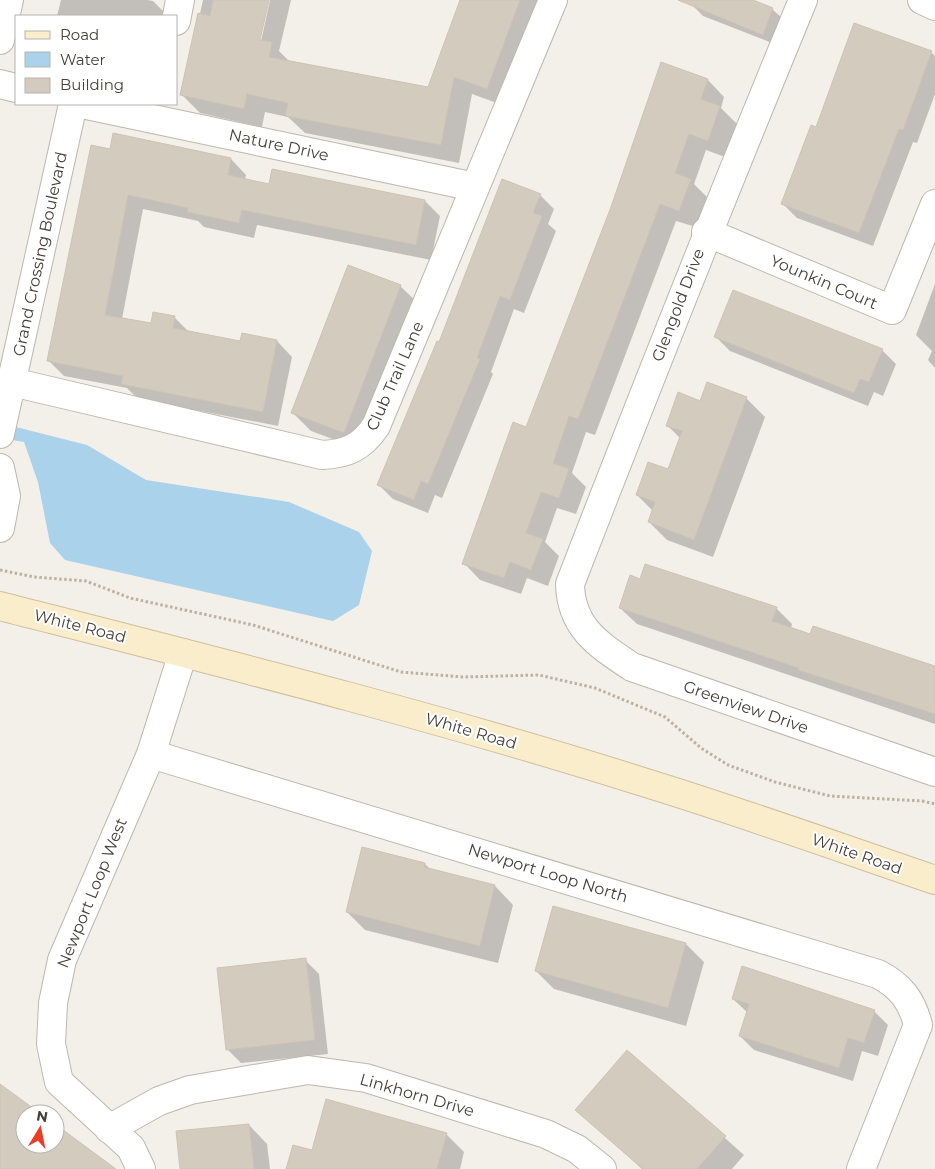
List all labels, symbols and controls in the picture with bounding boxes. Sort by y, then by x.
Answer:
legend [15,15,178,105]
text: Road [60,25,99,44]
text: Water [60,50,106,69]
text: Building [60,75,124,94]
street label: Nature Drive [227,125,331,165]
street label: Grand Crossing Boulevard [9,150,71,358]
street label: Glengold Drive [648,246,708,364]
street label: Younkin Court [768,251,881,313]
street label: Club Trail Lane [362,318,428,434]
street label: White Road [32,605,128,647]
street label: Greenview Drive [681,677,811,737]
street label: White Road [423,709,519,753]
street label: Newport Loop West [53,815,131,971]
street label: White Road [809,830,905,878]
street label: Newport Loop North [466,840,630,906]
street label: Linkhorn Drive [358,1070,476,1120]
north arrow [15,1104,65,1154]
text: N [35,1106,49,1126]

